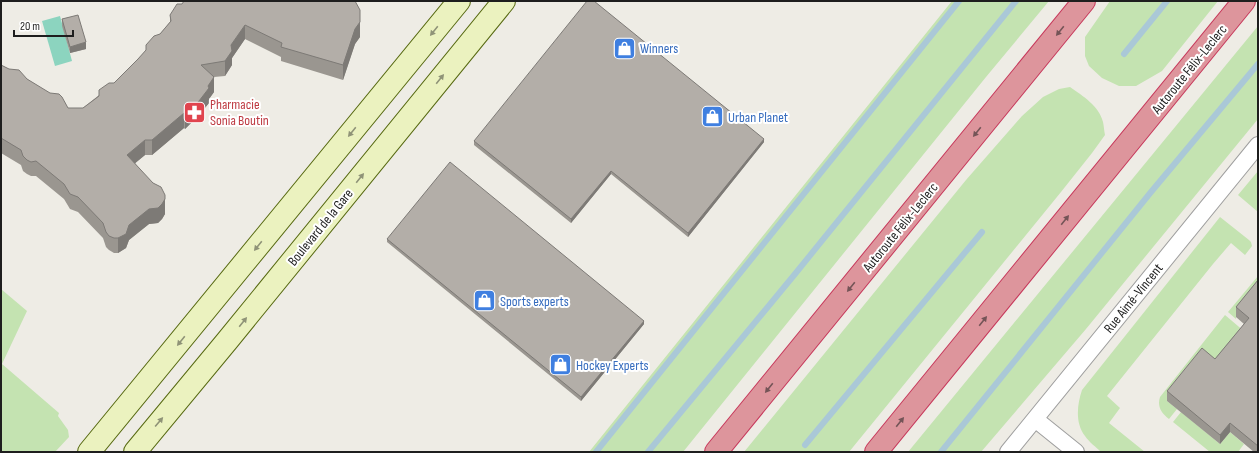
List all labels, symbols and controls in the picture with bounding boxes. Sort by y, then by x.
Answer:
scale bar [14,12,73,38]
text: 20 m [20,19,40,34]
street label: Autoroute Félix-Leclerc [1148,21,1231,118]
one-way arrow [430,26,439,37]
one-way arrow [1055,26,1064,37]
shop icon: Winners [611,35,637,61]
place label: Winners [640,40,678,57]
one-way arrow [436,74,445,85]
place label: Pharmacie Sonia Boutin [210,96,269,129]
pharmacy icon: Pharmacie Sonia Boutin [182,99,208,125]
shop icon: Urban Planet [700,104,726,130]
place label: Urban Planet [728,109,788,126]
one-way arrow [347,126,356,137]
one-way arrow [973,127,982,137]
one-way arrow [356,172,364,183]
street label: Autoroute Félix-Leclerc [859,179,942,276]
street label: Boulevard de la Gare [284,185,357,269]
one-way arrow [1060,215,1069,226]
one-way arrow [254,241,263,252]
street label: Rue Aimé-Vincent [1100,260,1167,337]
one-way arrow [847,281,855,292]
shop icon: Sports experts [471,288,497,314]
place label: Sports experts [500,293,569,310]
one-way arrow [978,316,987,327]
one-way arrow [238,317,247,327]
one-way arrow [177,336,185,347]
shop icon: Hockey Experts [547,352,573,378]
place label: Hockey Experts [576,357,649,374]
one-way arrow [764,382,773,393]
one-way arrow [896,416,905,427]
one-way arrow [155,417,164,427]

